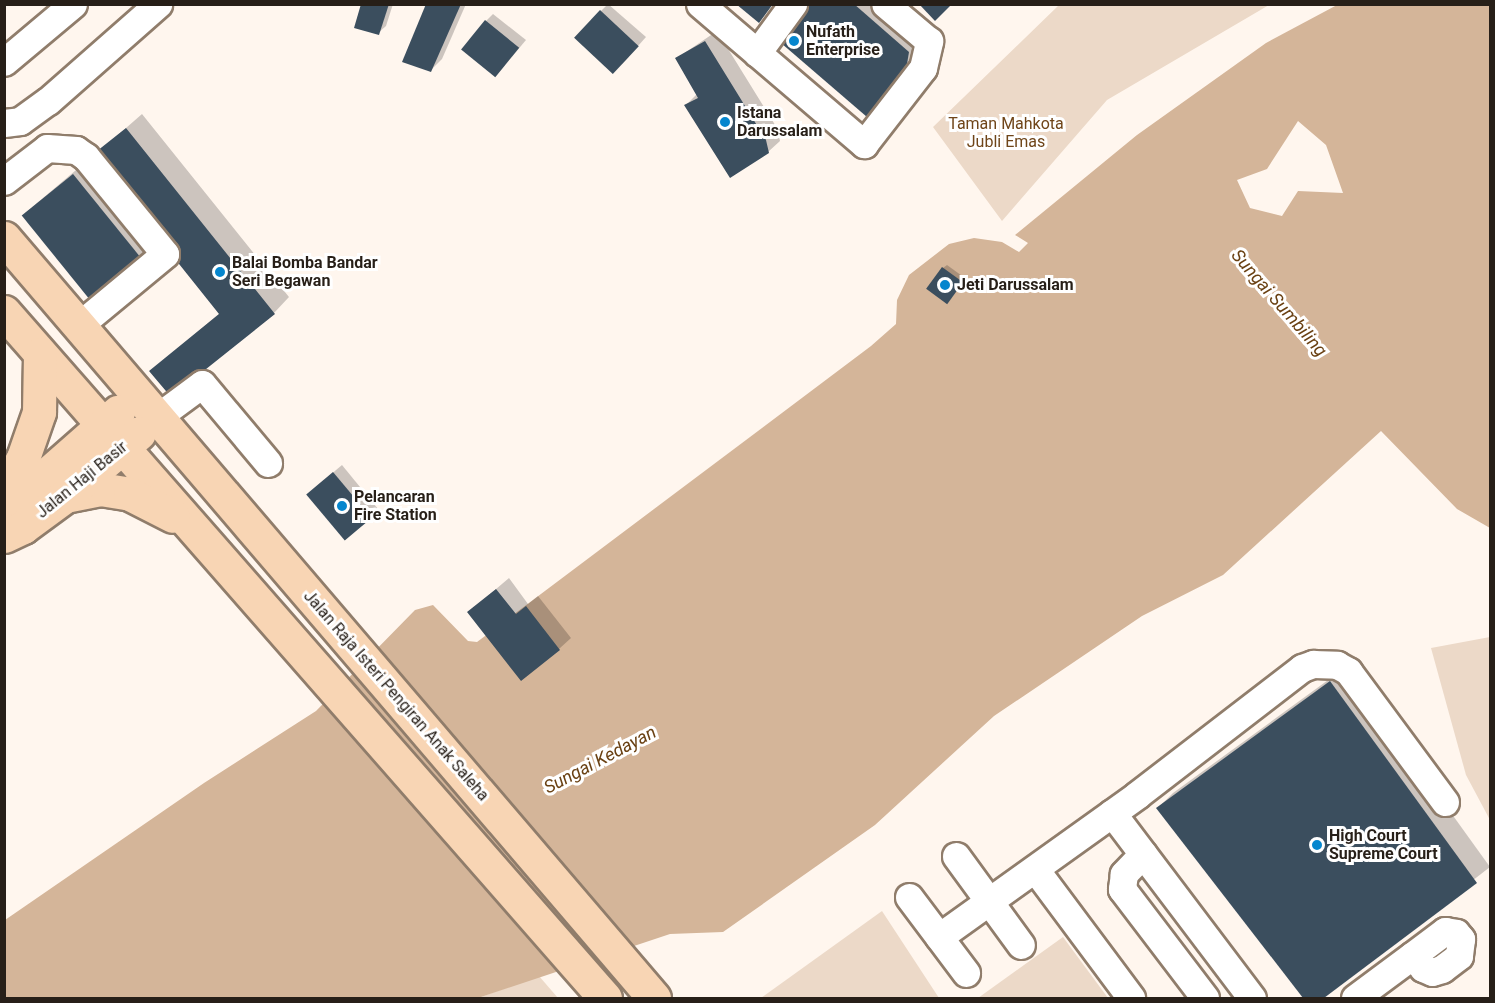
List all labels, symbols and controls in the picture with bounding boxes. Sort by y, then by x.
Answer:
place label: Nufath Enterprise [806,22,880,60]
marker: Nufath Enterprise [787,34,801,48]
place label: Istana Darussalam [737,103,822,141]
park label: Taman Mahkota Jubli Emas [948,114,1064,152]
marker: Istana Darussalam [718,115,732,129]
water label: Sungai Sumbiling [1227,245,1331,361]
place label: Balai Bomba Bandar Seri Begawan [232,253,378,291]
marker: Balai Bomba Bandar Seri Begawan [213,265,227,279]
place label: Jeti Darussalam [957,275,1074,295]
marker: Jeti Darussalam [938,278,952,292]
street label: Jalan Haji Basir [33,438,131,522]
place label: Pelancaran Fire Station [354,487,437,525]
marker: Pelancaran Fire Station [335,499,349,513]
street label: Jalan Raja Isteri Pengiran Anak Saleha [299,587,493,805]
water label: Sungai Kedayan [540,721,660,799]
place label: High Court Supreme Court [1329,826,1438,864]
marker: High Court Supreme Court [1310,838,1324,852]

